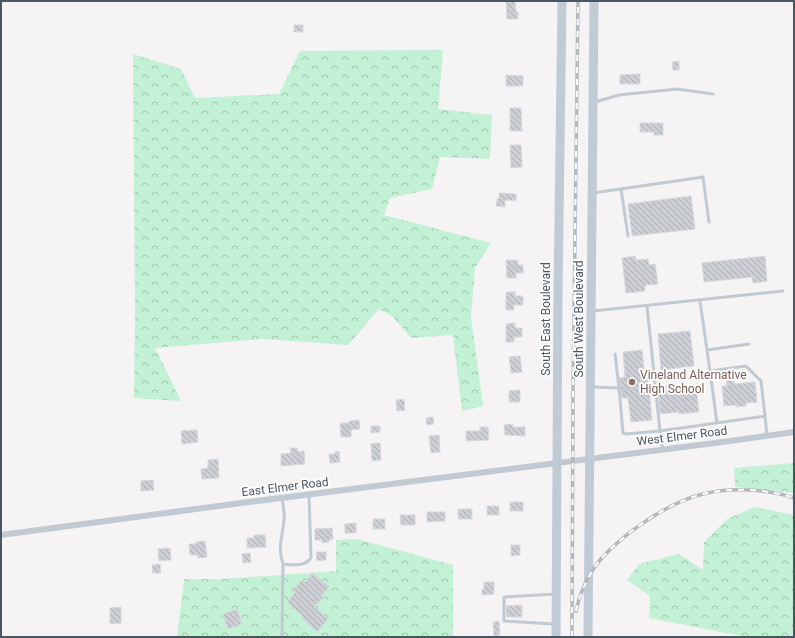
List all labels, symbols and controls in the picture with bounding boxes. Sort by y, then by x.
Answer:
street label: South West Boulevard [572,260,586,378]
street label: South East Boulevard [539,262,553,376]
place label: Vineland Alternative High School [640,368,747,396]
marker: Vineland Alternative High School [627,377,637,387]
street label: West Elmer Road [636,423,728,449]
street label: East Elmer Road [241,475,329,499]

